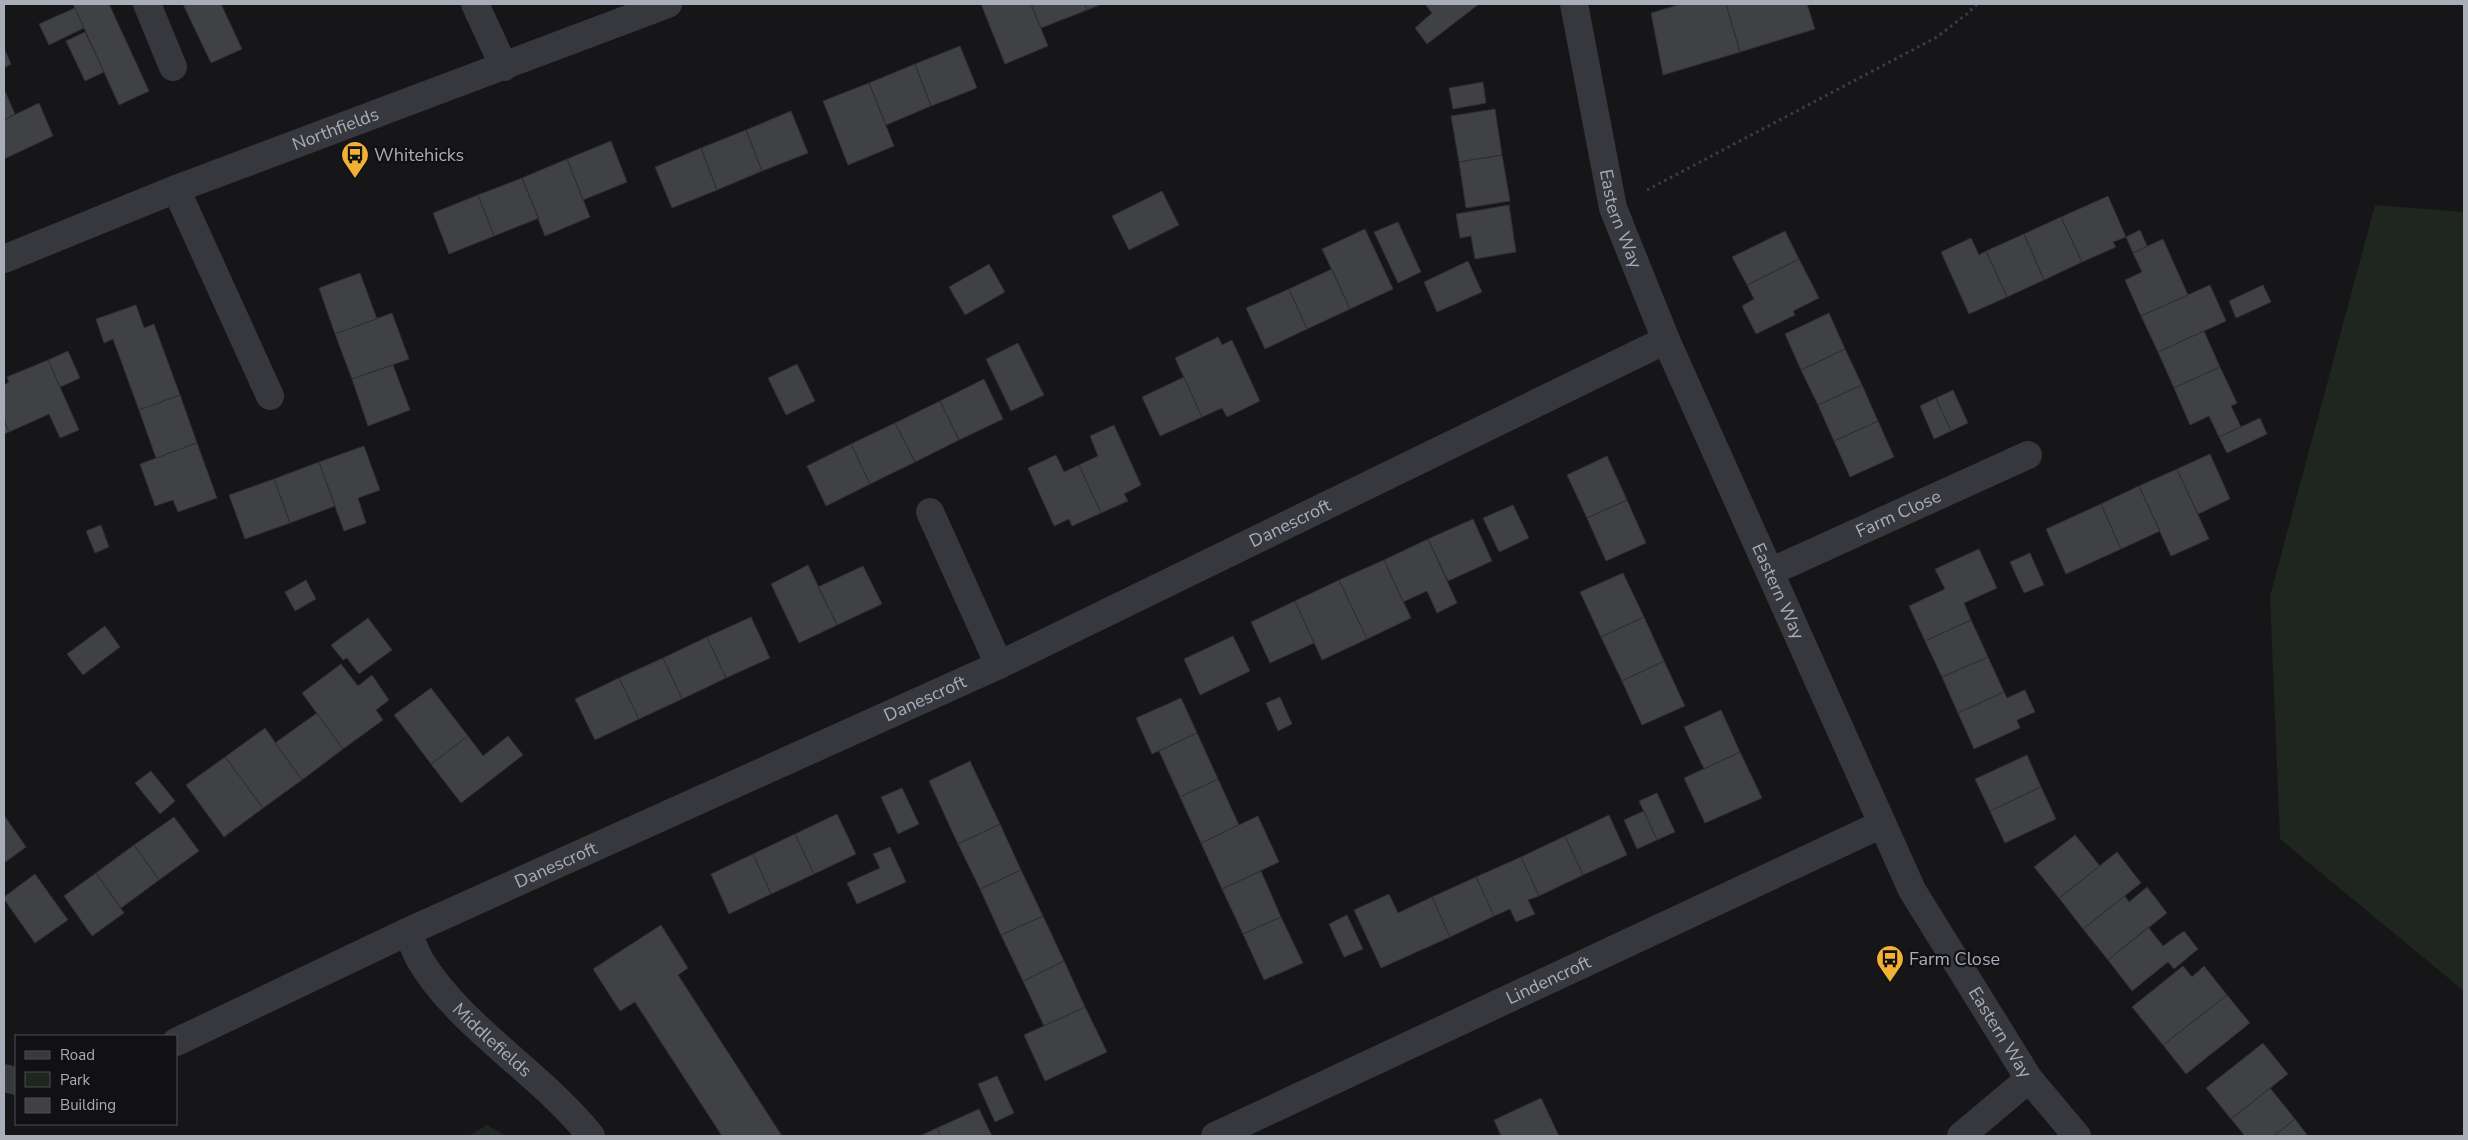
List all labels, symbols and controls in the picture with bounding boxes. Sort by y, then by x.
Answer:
street label: Northfields [289,102,382,156]
bus stop icon: Whitehicks [340,140,370,179]
place label: Whitehicks [374,143,464,167]
street label: Eastern Way [1594,167,1648,272]
street label: Farm Close [1852,484,1945,544]
street label: Danescroft [1245,493,1335,553]
street label: Eastern Way [1746,539,1811,644]
street label: Danescroft [880,669,971,727]
street label: Danescroft [511,836,601,894]
bus stop icon: Farm Close [1875,944,1905,983]
place label: Farm Close [1909,947,2000,971]
street label: Lindencroft [1502,950,1595,1010]
street label: Eastern Way [1963,982,2038,1083]
street label: Middlefields [447,998,537,1082]
legend [15,1035,178,1125]
text: Road [60,1045,95,1065]
text: Park [60,1070,90,1090]
text: Building [60,1095,116,1115]

